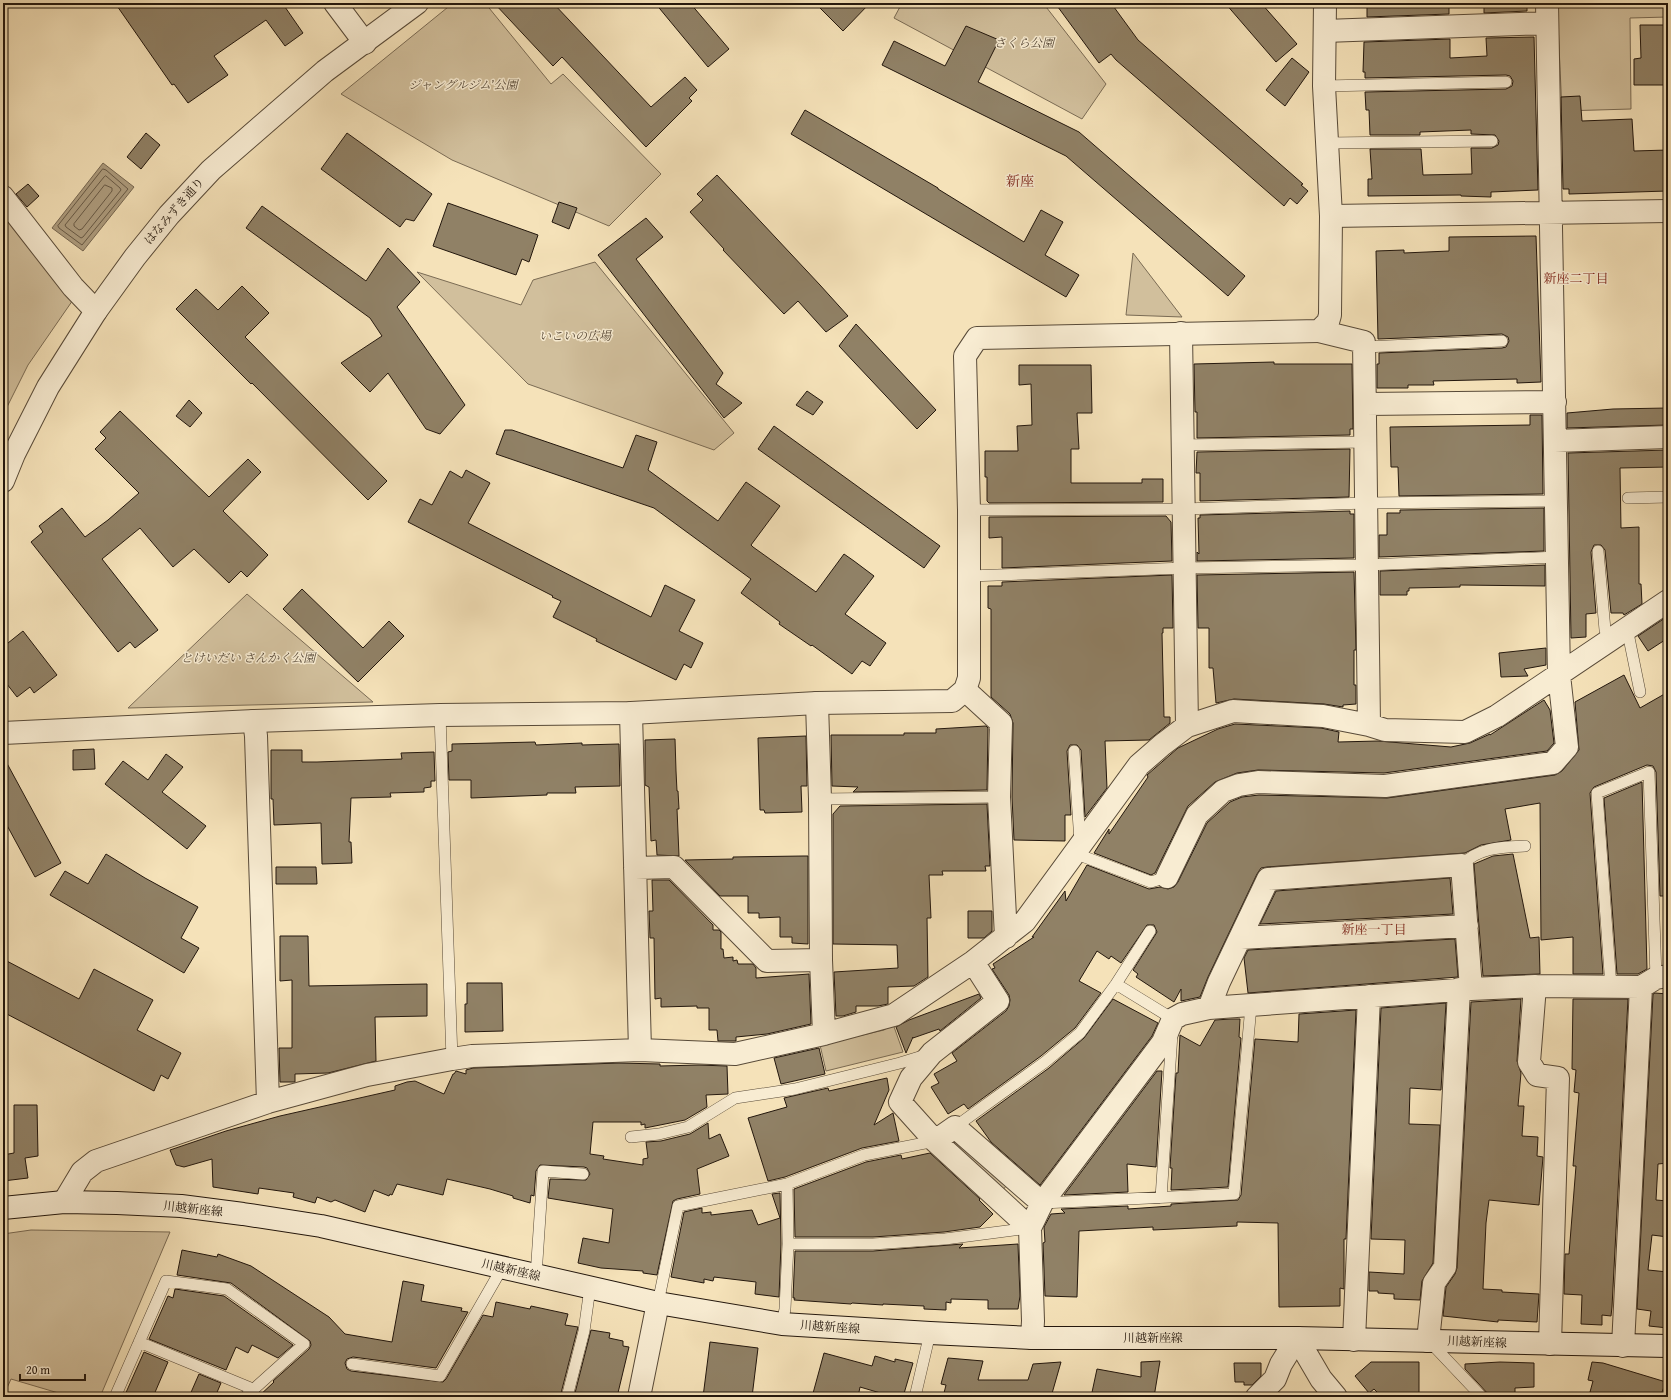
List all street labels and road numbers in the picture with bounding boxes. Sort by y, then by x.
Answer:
street label: はなみずき通り [140,173,208,248]
street label: 川越新座線 [162,1197,224,1220]
street label: 川越新座線 [480,1254,542,1285]
street label: 川越新座線 [800,1316,861,1337]
street label: 川越新座線 [1123,1329,1183,1346]
street label: 川越新座線 [1447,1332,1507,1351]

